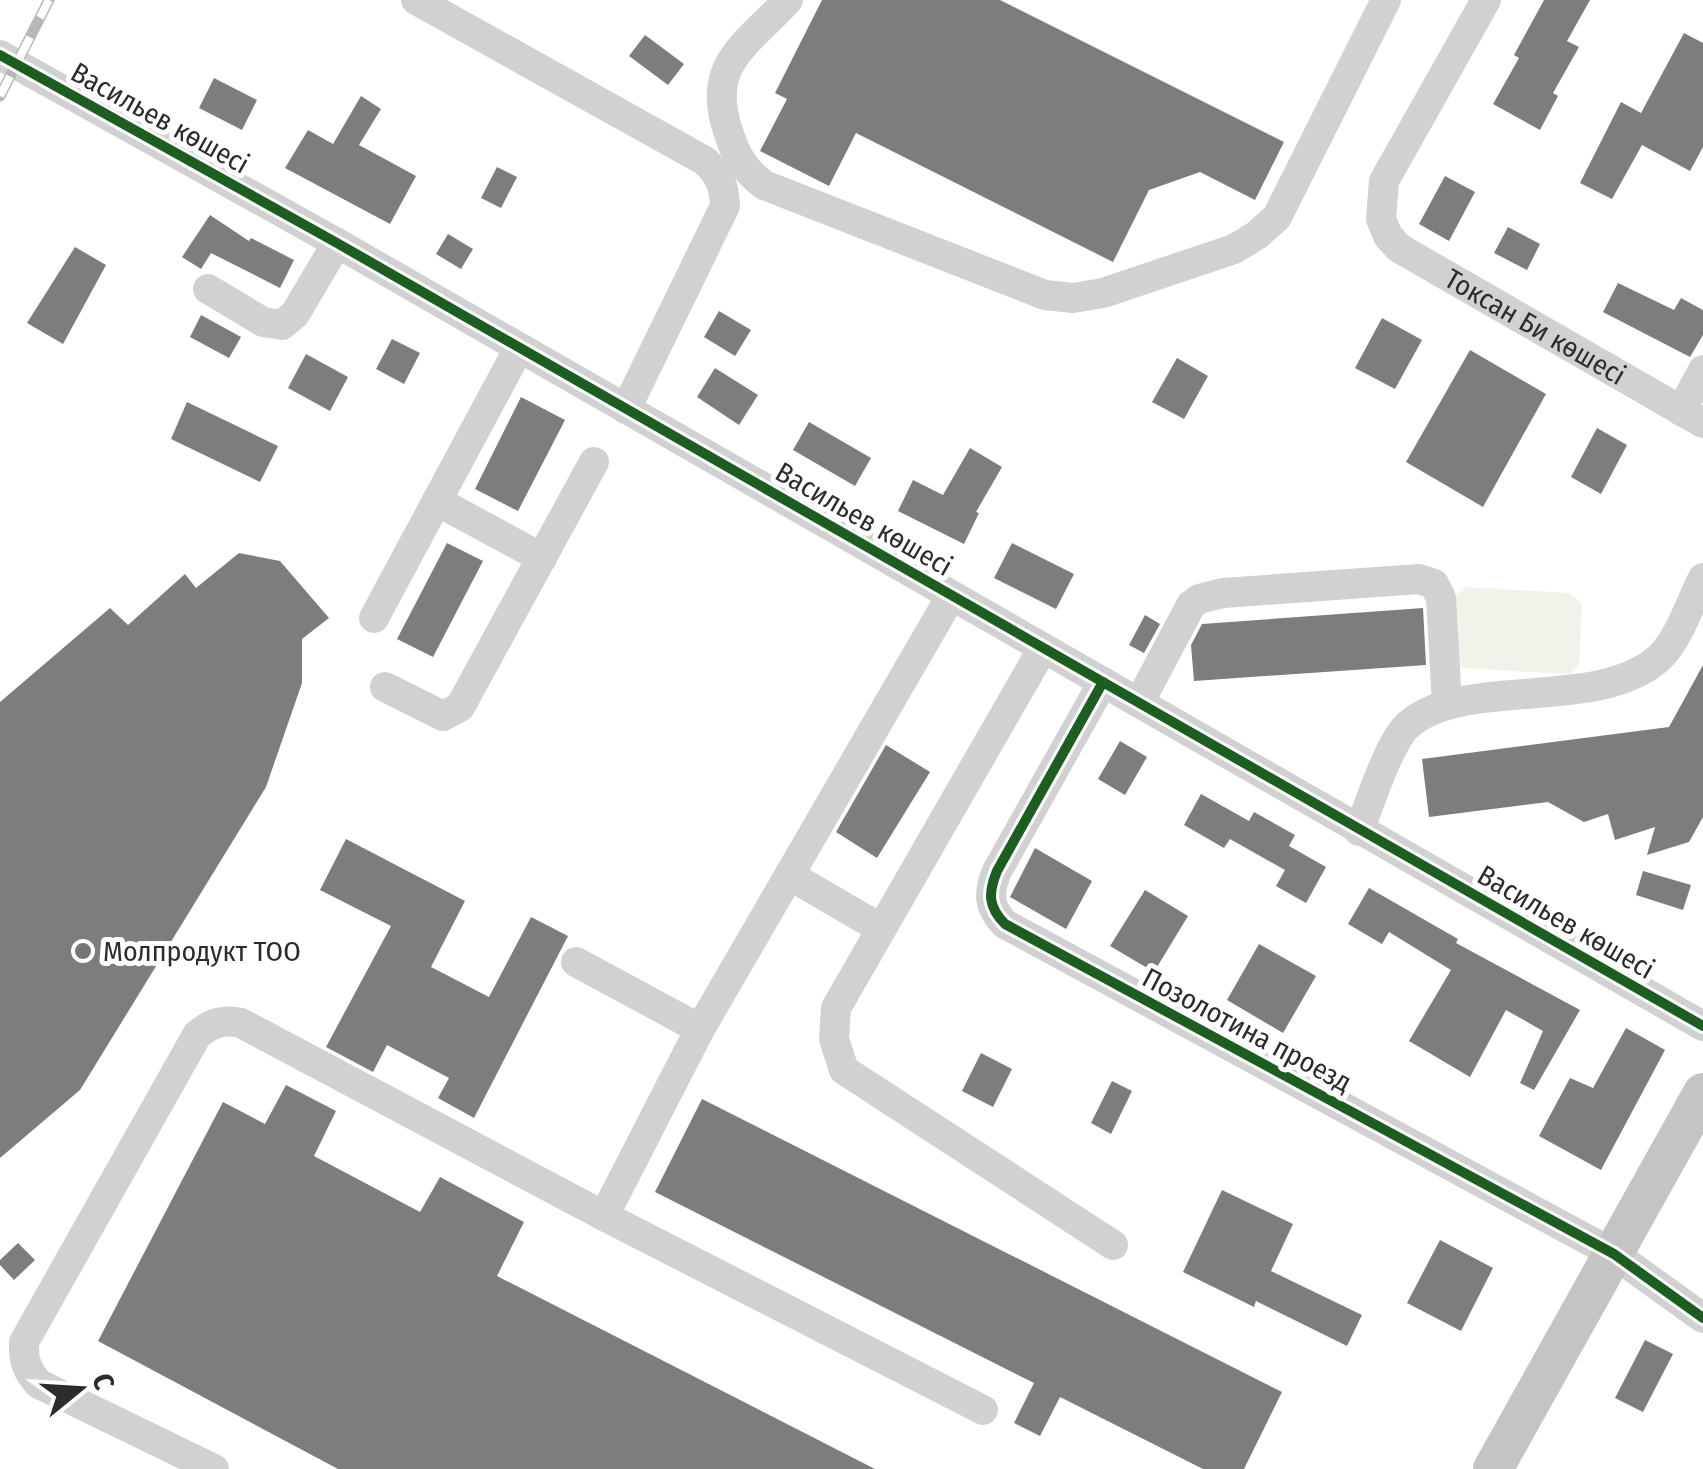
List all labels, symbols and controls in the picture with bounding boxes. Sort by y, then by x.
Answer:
street label: Васильев көшесі [65,55,255,181]
street label: Токсан Би көшесі [1439,262,1632,391]
street label: Васильев көшесі [770,455,958,583]
street label: Васильев көшесі [1472,858,1660,986]
place label: Молпродукт ТОО [103,935,301,968]
marker: Молпродукт ТОО [72,940,94,962]
street label: Позолотина проезд [1137,961,1357,1099]
north arrow [30,1339,130,1439]
text: С [85,1369,121,1394]

